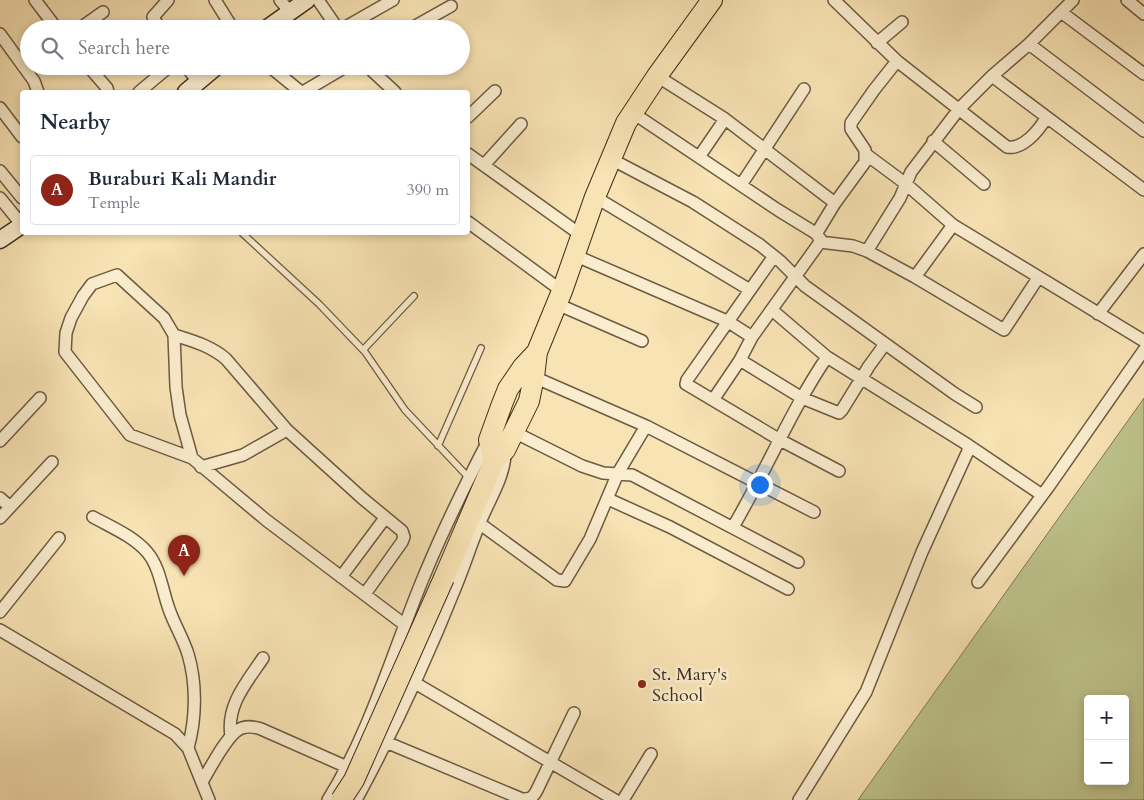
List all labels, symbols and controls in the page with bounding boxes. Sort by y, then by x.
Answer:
search box [20,20,470,75]
icon: search [38,34,66,62]
text: Search here [78,35,170,61]
text: Nearby [40,108,111,137]
text: Buraburi Kali Mandir [88,166,276,192]
text: A [51,179,63,201]
text: 390 m [407,179,449,201]
text: Temple [88,192,140,214]
your location [747,472,773,498]
pin: A [168,535,200,576]
place label: St. Mary's School [652,662,727,708]
marker: St. Mary's School [636,678,648,690]
map controls [1084,695,1129,785]
button: + [1084,695,1129,740]
button: − [1084,740,1129,785]

